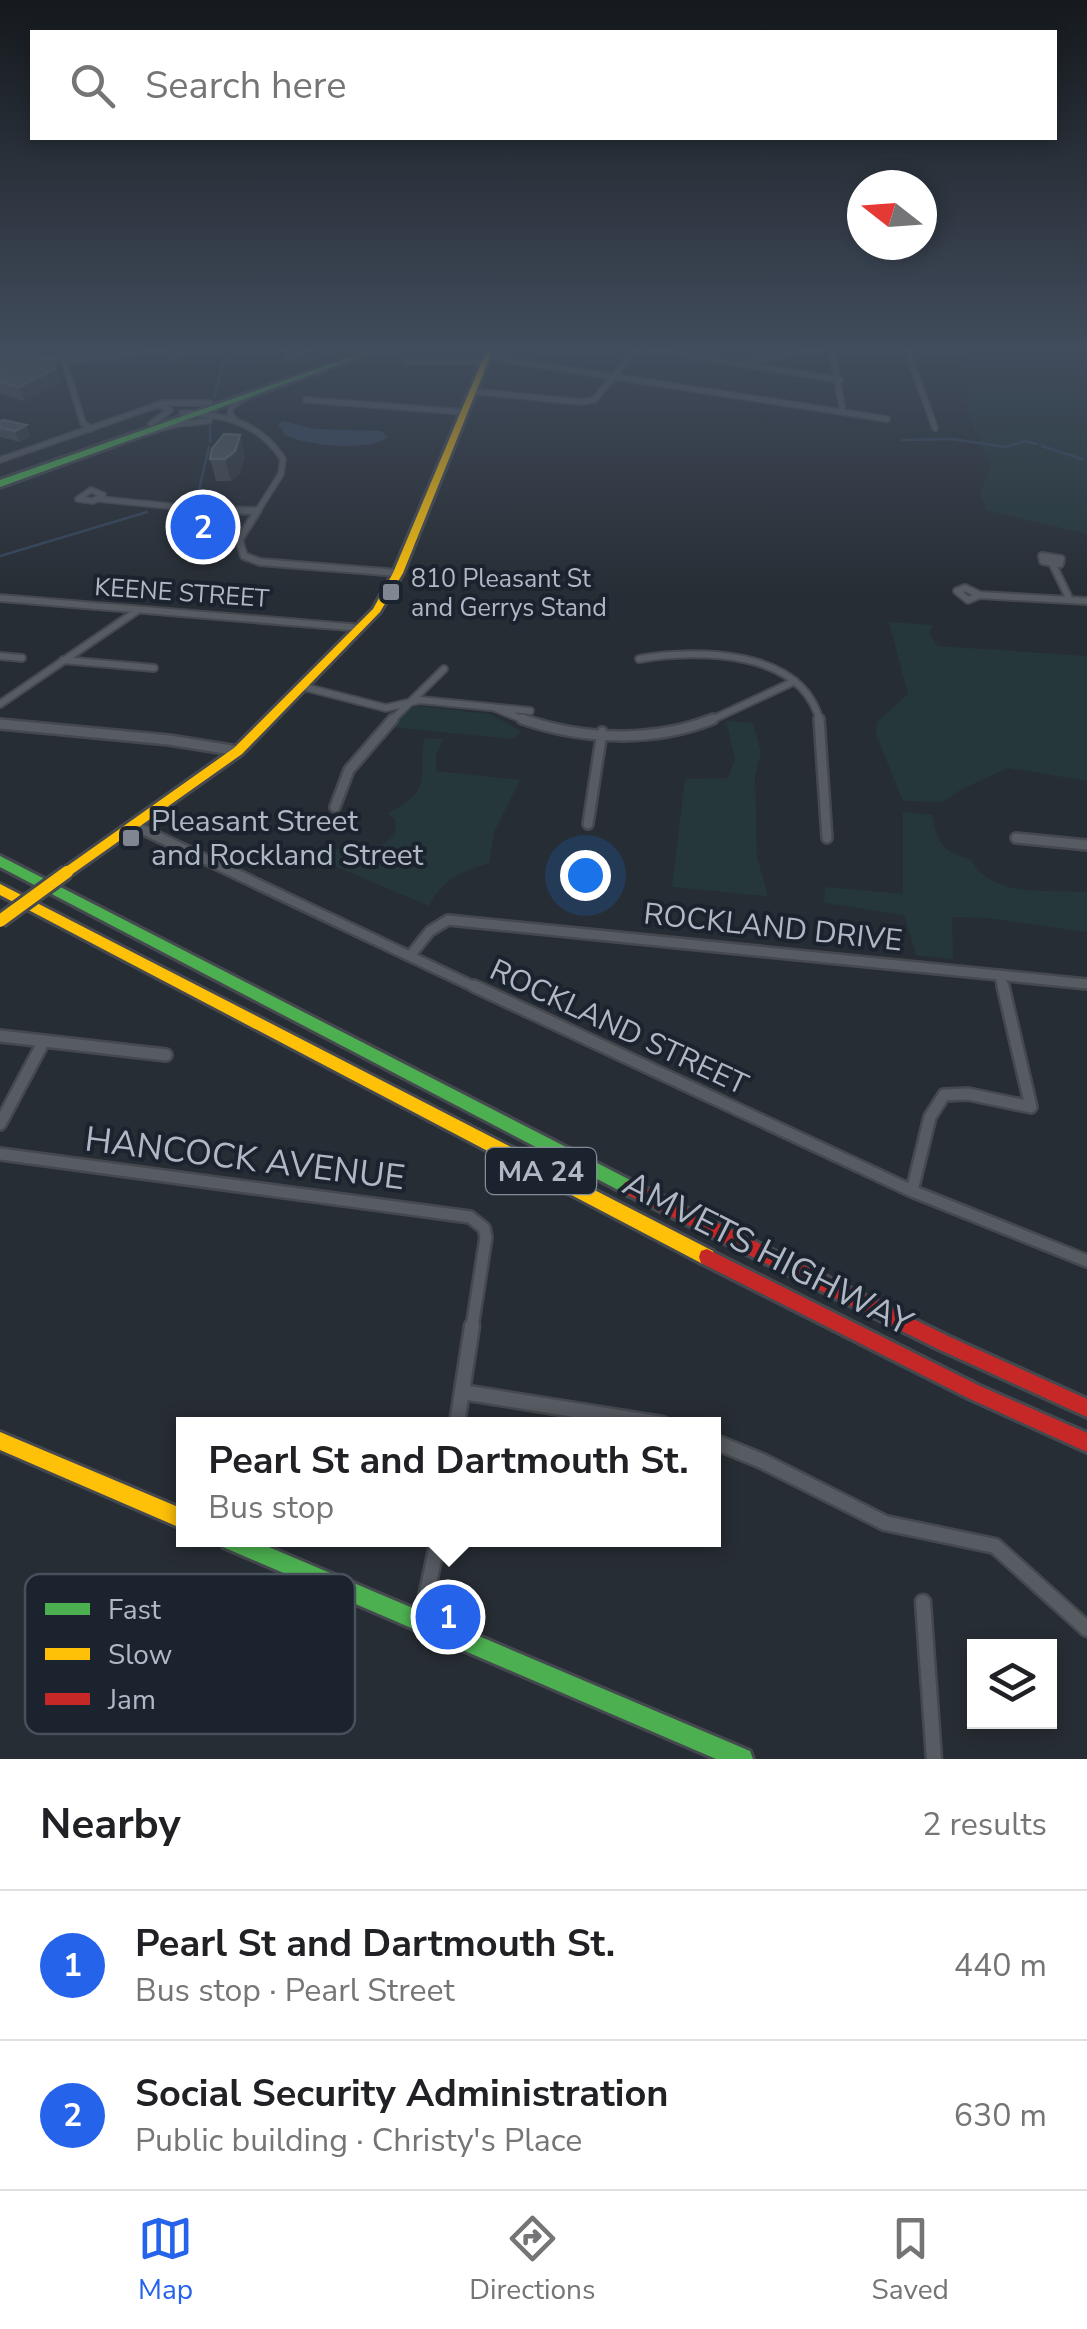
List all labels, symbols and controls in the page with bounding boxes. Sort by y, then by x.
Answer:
search box [30,30,1057,140]
icon: search [65,58,120,113]
text: Search here [145,60,346,111]
north arrow [847,170,937,260]
pin: 2 [170,490,236,564]
place label: 810 Pleasant St and Gerrys Stand [411,562,607,625]
street label: KEENE STREET [93,570,270,616]
marker: 810 Pleasant St and Gerrys Stand [380,581,402,603]
place label: Pleasant Street and Rockland Street [151,801,424,876]
marker: Pleasant Street and Rockland Street [120,827,142,849]
your location [560,850,611,901]
street label: ROCKLAND DRIVE [642,894,904,961]
street label: ROCKLAND STREET [483,950,755,1105]
street label: HANCOCK AVENUE [82,1116,408,1201]
road number: MA 24 [486,1148,596,1194]
street label: AMVETS HIGHWAY [615,1160,921,1347]
popup [176,1417,721,1547]
text: Pearl St and Dartmouth St. [208,1435,689,1486]
text: Bus stop [208,1486,334,1529]
legend [25,1574,355,1734]
pin: 1 [416,1580,480,1654]
text: Fast [108,1591,161,1629]
text: Slow [108,1636,172,1674]
map controls [967,1639,1057,1729]
button: layers [967,1639,1057,1729]
text: Jam [107,1681,156,1719]
text: Nearby [40,1796,181,1853]
text: 2 results [922,1803,1047,1846]
text: Pearl St and Dartmouth St. [135,1918,615,1969]
text: 1 [63,1944,82,1987]
text: 440 m [954,1944,1047,1987]
text: Bus stop · Pearl Street [135,1969,455,2012]
text: Social Security Administration [135,2068,669,2119]
text: 2 [63,2094,82,2137]
text: 630 m [954,2094,1047,2137]
text: Public building · Christy's Place [135,2119,582,2162]
tab: Map [138,2211,193,2309]
tab: Directions [469,2211,595,2309]
tab: Saved [872,2211,949,2309]

